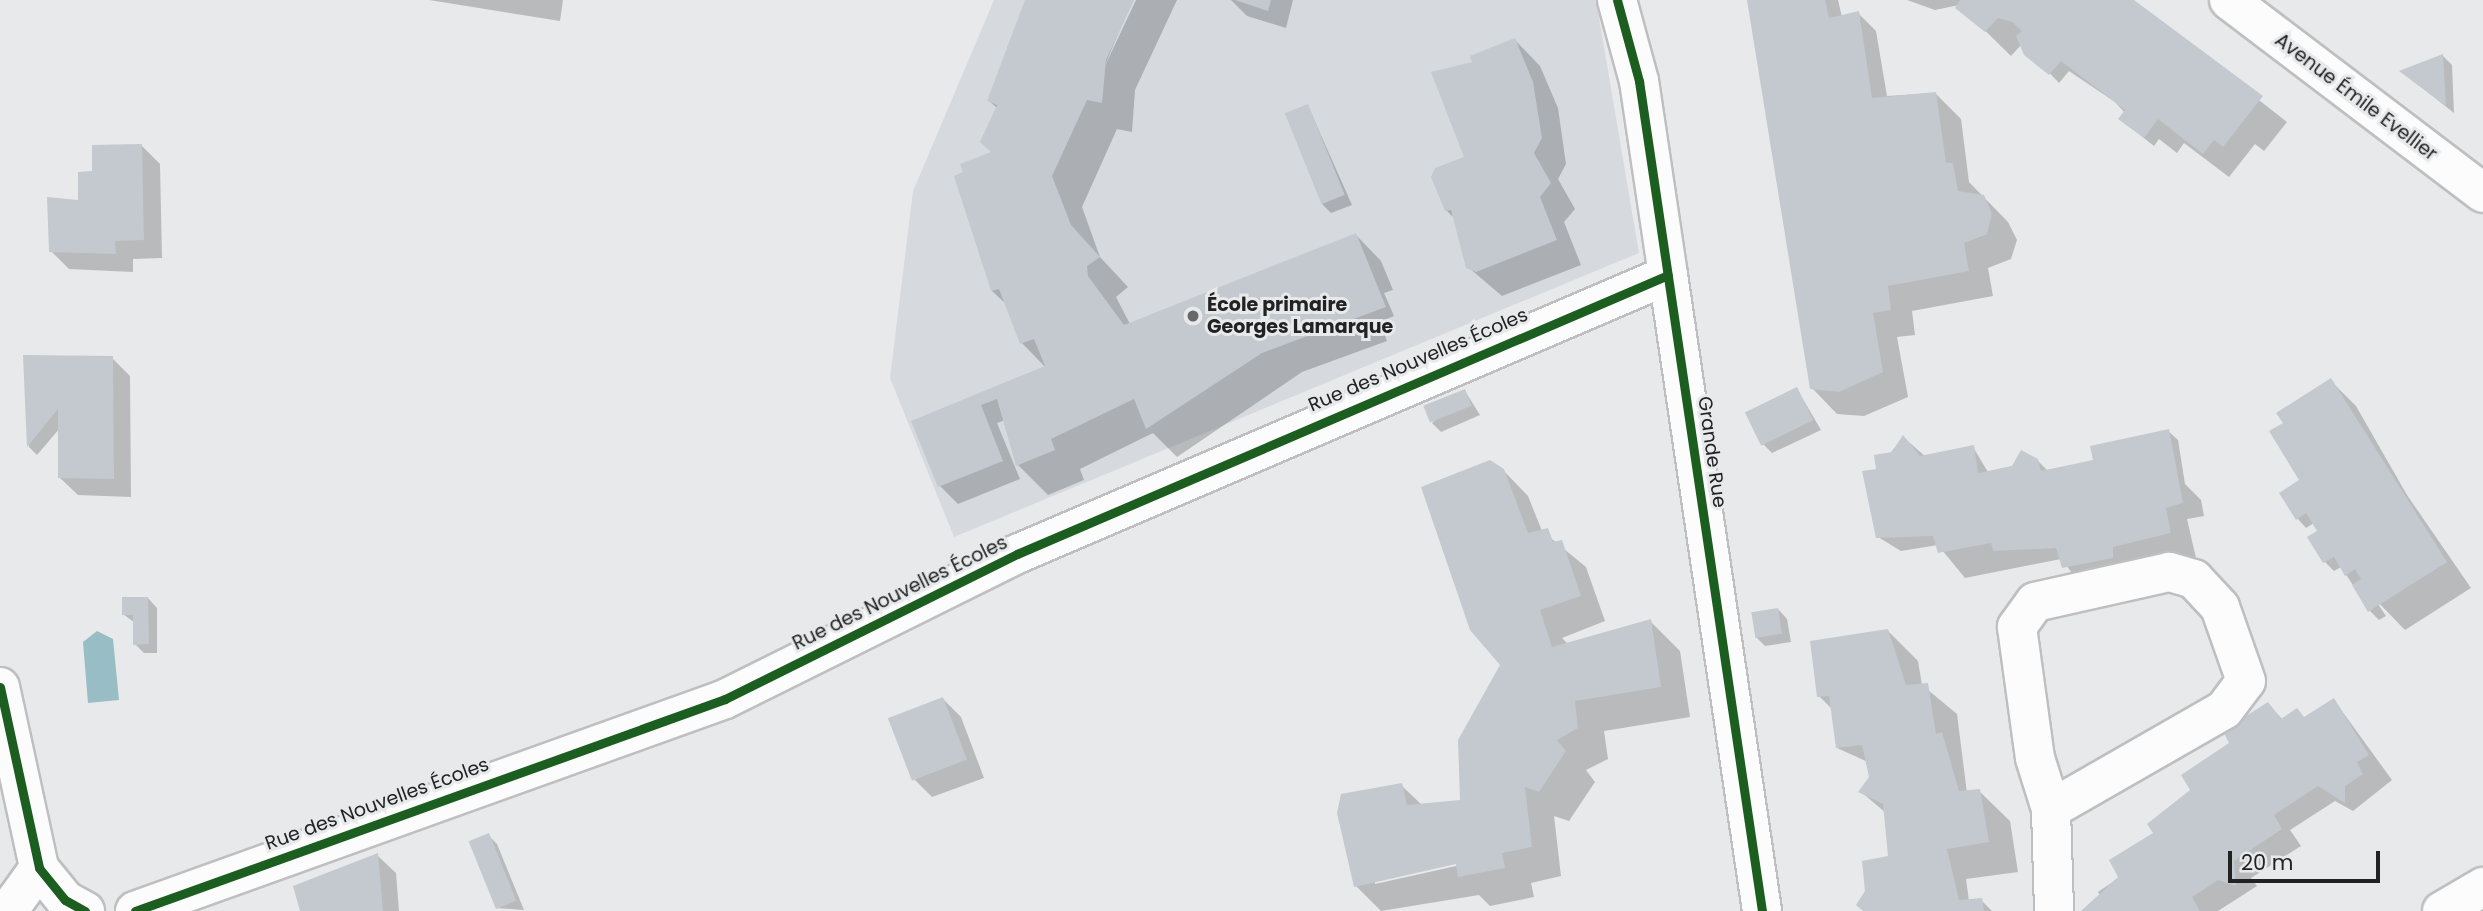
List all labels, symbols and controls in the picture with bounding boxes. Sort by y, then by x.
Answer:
street label: Avenue Émile Evellier [2270,29,2442,165]
place label: École primaire Georges Lamarque [1207,294,1393,338]
street label: Rue des Nouvelles Écoles [1305,303,1531,417]
marker: École primaire Georges Lamarque [1185,308,1201,324]
street label: Grande Rue [1693,395,1731,509]
street label: Rue des Nouvelles Écoles [789,531,1011,655]
street label: Rue des Nouvelles Écoles [262,753,492,855]
scale bar [2231,838,2383,882]
text: 20 m [2241,848,2294,877]

